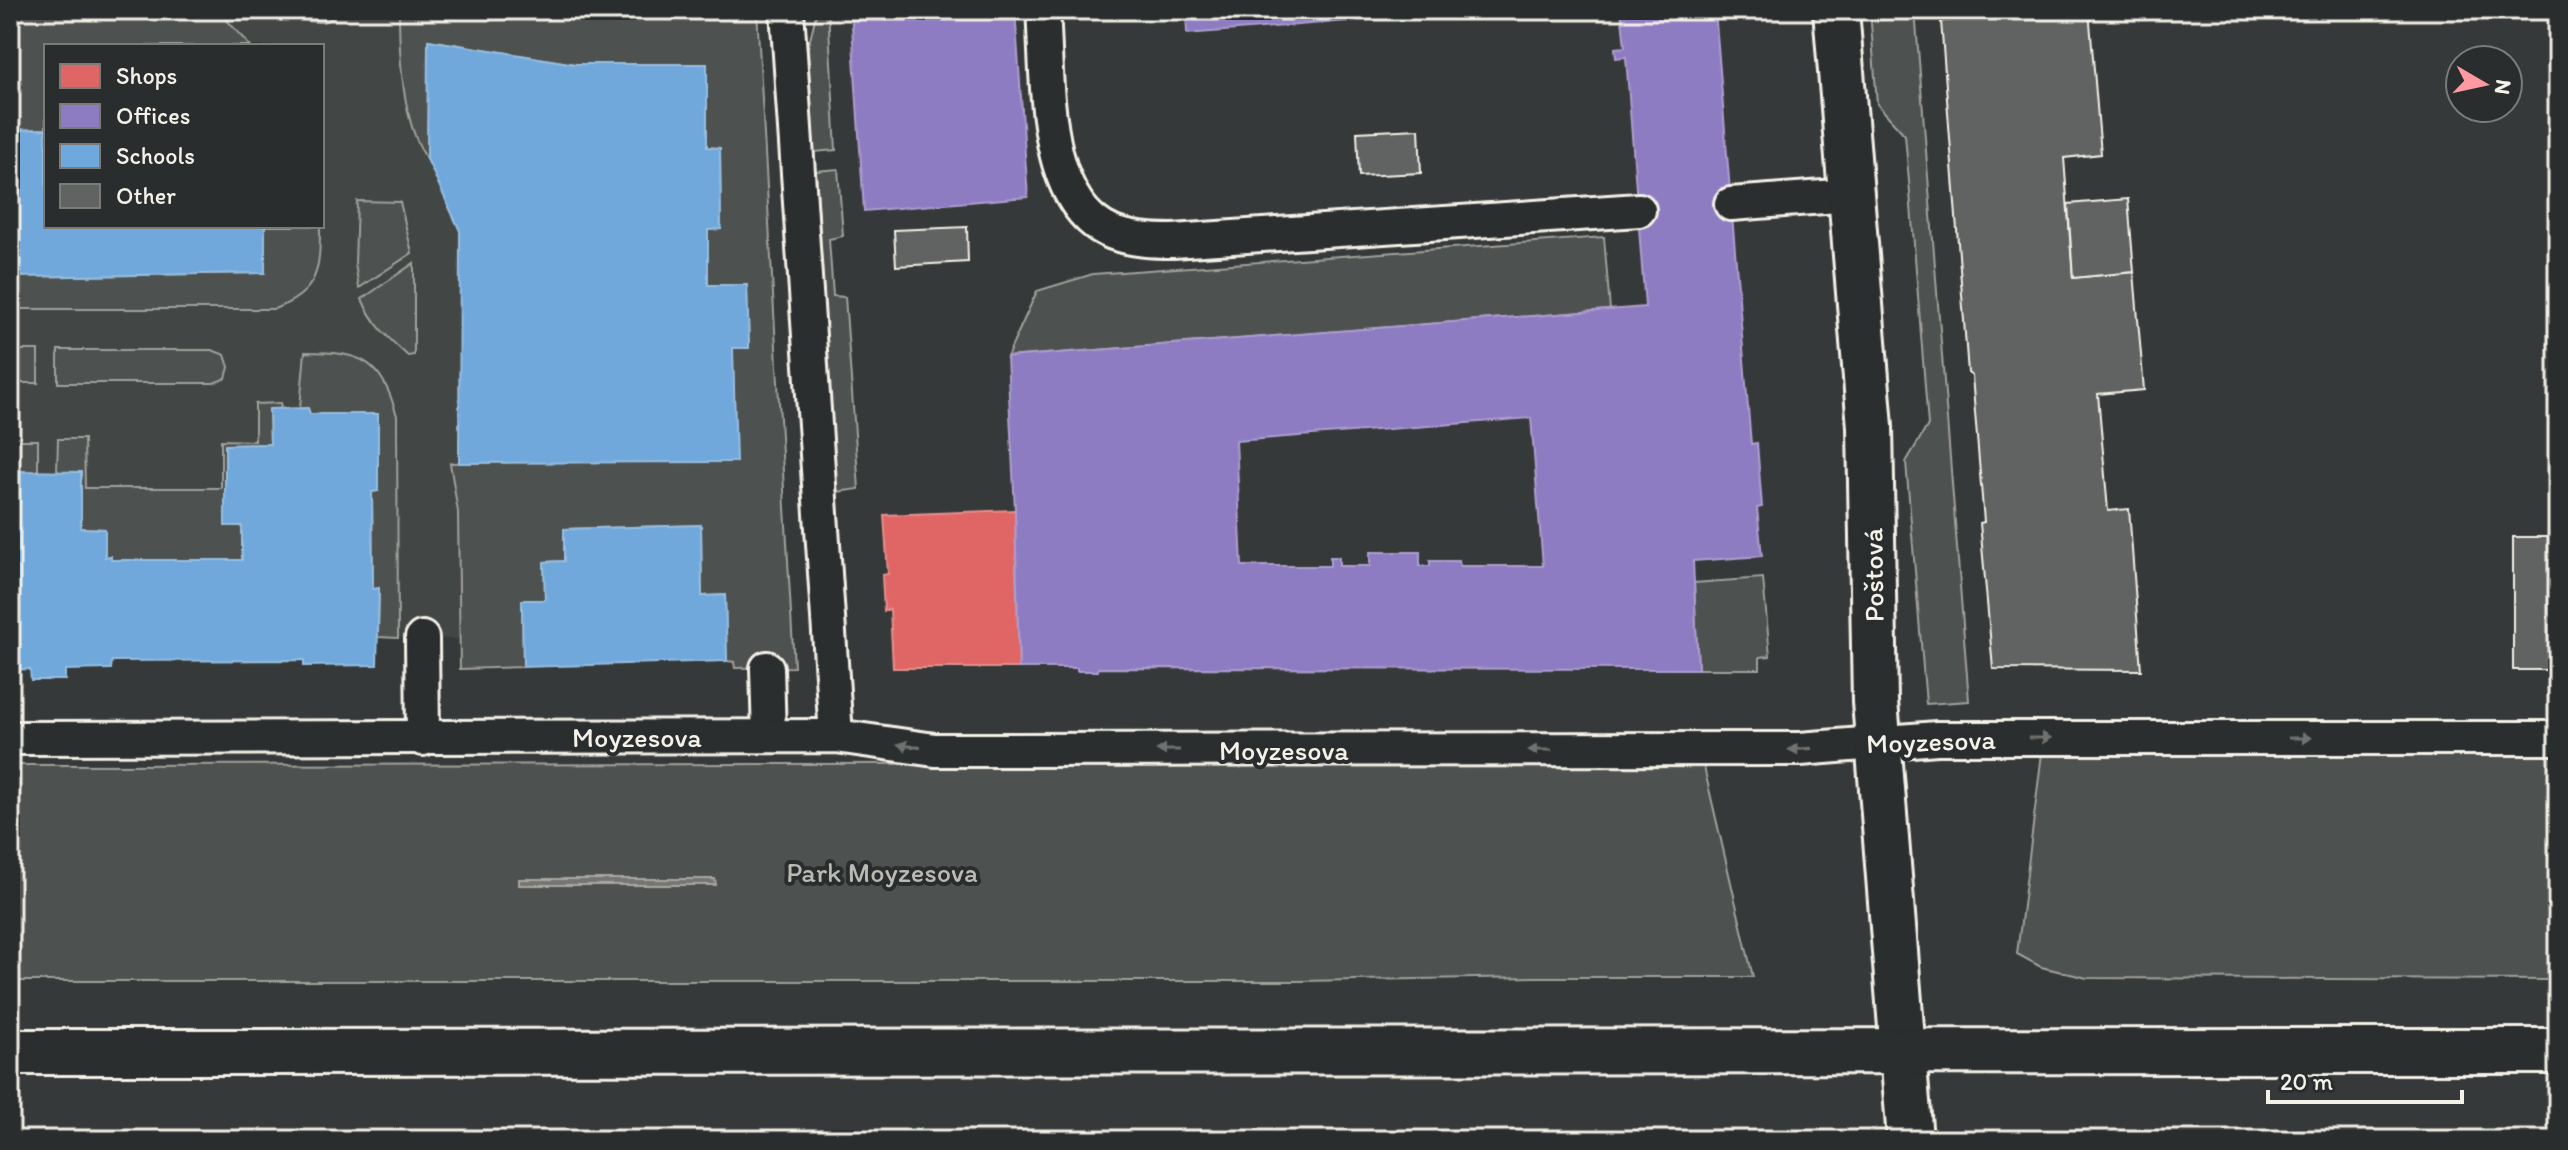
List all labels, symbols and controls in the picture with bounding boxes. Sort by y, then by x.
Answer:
legend [44,44,324,228]
north arrow [2444,44,2524,124]
text: Shops [116,61,177,90]
text: N [2489,78,2518,97]
text: Offices [116,101,190,130]
text: Schools [116,141,195,170]
text: Other [116,181,176,210]
street label: Poštová [1855,527,1891,622]
street label: Moyzesova [572,720,702,754]
street label: Moyzesova [1866,722,1997,760]
one-way arrow [2028,732,2053,744]
one-way arrow [2288,732,2313,744]
street label: Moyzesova [1219,733,1349,767]
one-way arrow [896,739,921,752]
one-way arrow [1787,742,1812,755]
one-way arrow [1155,744,1180,756]
one-way arrow [1527,744,1552,756]
park label: Park Moyzesova [786,855,978,889]
scale bar [2268,1054,2462,1104]
text: 20 m [2280,1067,2333,1096]

